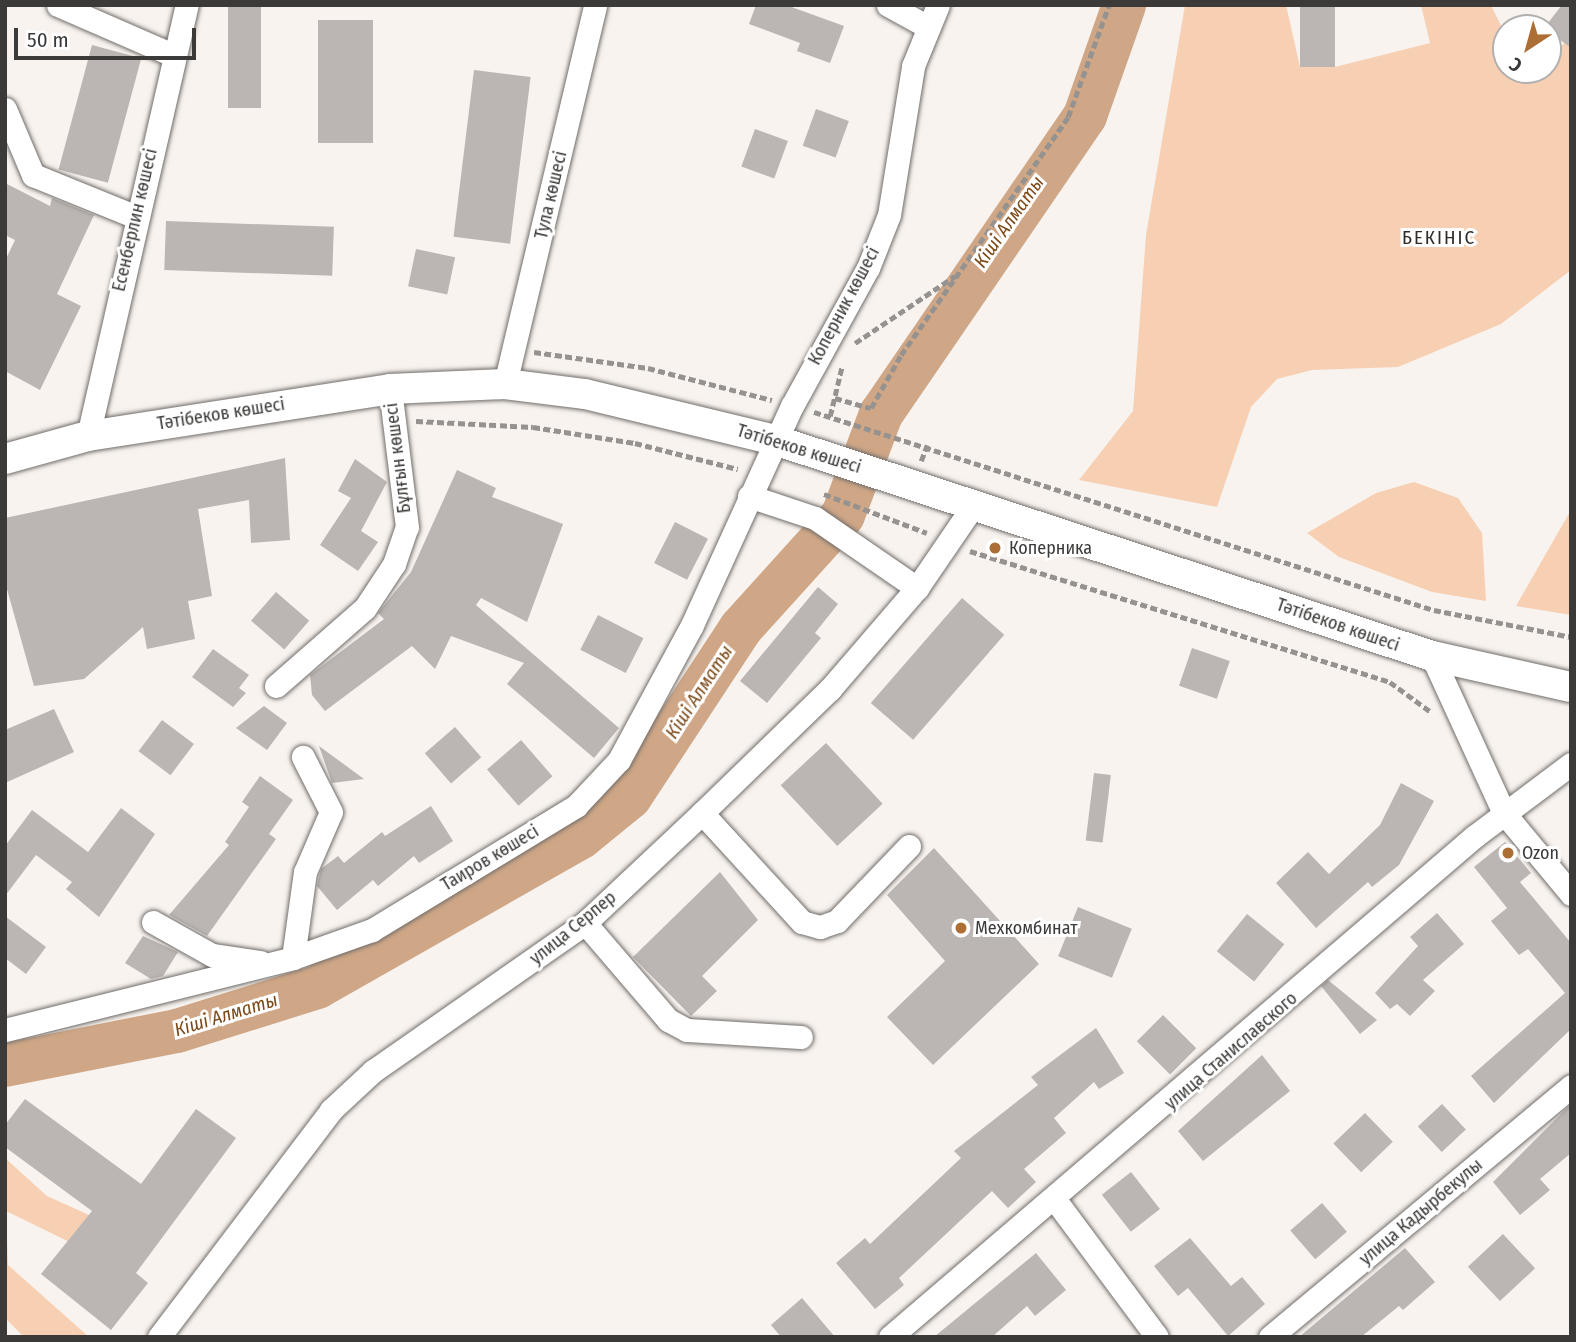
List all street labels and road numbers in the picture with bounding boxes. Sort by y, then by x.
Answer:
street label: Есенберлин көшесі [108,146,162,294]
street label: Тула көшесі [530,149,572,241]
street label: Коперник көшесі [804,243,884,369]
street label: Тәтібеков көшесі [156,393,286,435]
street label: Бұлғын көшесі [381,402,415,514]
street label: Тәтібеков көшесі [734,420,864,478]
street label: Тәтібеков көшесі [1274,594,1402,656]
street label: Таиров көшесі [437,820,543,896]
street label: улица Серпер [526,887,620,969]
street label: улица Станиславского [1160,988,1302,1114]
street label: улица Кадырбекулы [1355,1154,1487,1270]

